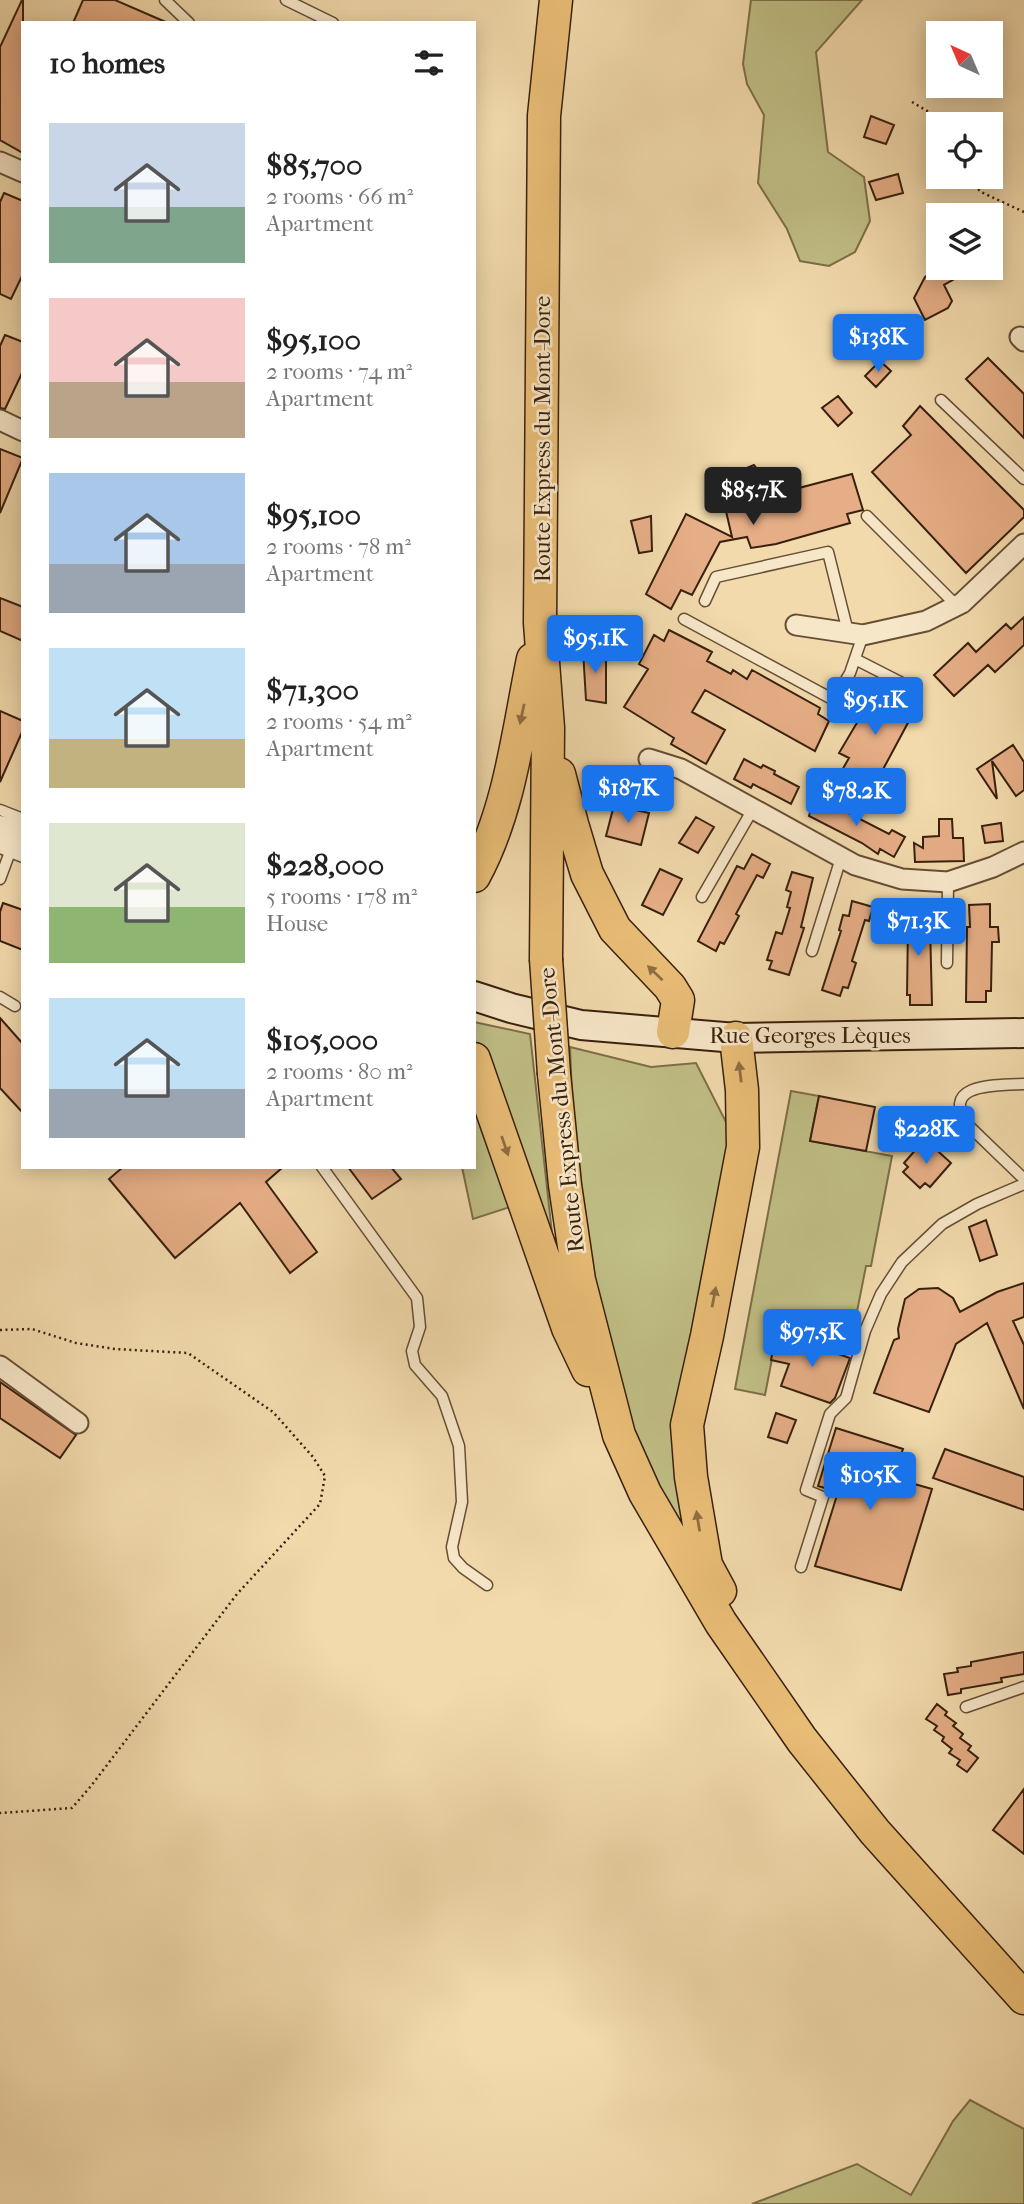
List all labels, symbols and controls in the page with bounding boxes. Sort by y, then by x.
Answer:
north arrow [926,21,1003,98]
map controls [926,21,1003,280]
icon: filters [410,44,448,82]
text: 10 homes [49,46,165,81]
button: locate [926,112,1003,189]
text: $85,700 [266,148,363,183]
icon: home [105,151,189,235]
text: 2 rooms · 66 m² [266,183,413,210]
button: layers [926,203,1003,280]
text: Apartment [266,210,374,237]
street label: Route Express du Mont-Dore [529,296,556,582]
pin: $138K [829,314,927,374]
text: $95,100 [266,323,361,358]
text: $138K [849,323,907,350]
icon: home [105,326,189,410]
text: 2 rooms · 74 m² [266,358,412,385]
text: Apartment [266,385,374,412]
pin: $85.7K [696,468,810,527]
text: $85.7K [720,476,786,503]
text: $95,100 [266,498,361,533]
icon: home [105,501,189,585]
text: 2 rooms · 78 m² [266,533,411,560]
text: Apartment [266,560,374,587]
pin: $95.1K [538,616,652,675]
text: $95.1K [563,624,627,651]
text: $71,300 [266,673,359,708]
icon: home [105,676,189,760]
pin: $95.1K [818,678,932,737]
text: $95.1K [843,686,907,713]
one-way arrow [516,703,527,725]
text: 2 rooms · 54 m² [266,708,412,735]
text: Apartment [266,735,374,762]
pin: $187K [579,766,677,825]
pin: $78.2K [799,768,913,828]
text: $187K [598,774,658,801]
text: $78.2K [822,777,890,804]
text: $228,000 [266,848,384,883]
icon: home [105,851,189,935]
text: 5 rooms · 178 m² [266,883,417,910]
pin: $71.3K [861,898,975,958]
text: $71.3K [887,907,949,934]
text: House [266,910,328,937]
one-way arrow [646,964,663,981]
street label: Route Express du Mont-Dore [533,966,590,1254]
street label: Rue Georges Lèques [709,1022,911,1049]
text: $105,000 [266,1023,378,1058]
icon: home [105,1026,189,1110]
text: 2 rooms · 80 m² [266,1058,413,1085]
one-way arrow [734,1061,745,1083]
text: Apartment [266,1085,374,1112]
pin: $228K [877,1106,975,1166]
text: $228K [894,1115,958,1142]
one-way arrow [500,1136,511,1157]
one-way arrow [709,1286,720,1308]
pin: $97.5K [755,1310,869,1369]
text: $97.5K [779,1318,845,1345]
pin: $105K [821,1452,919,1512]
text: $105K [840,1461,900,1488]
one-way arrow [692,1510,703,1532]

